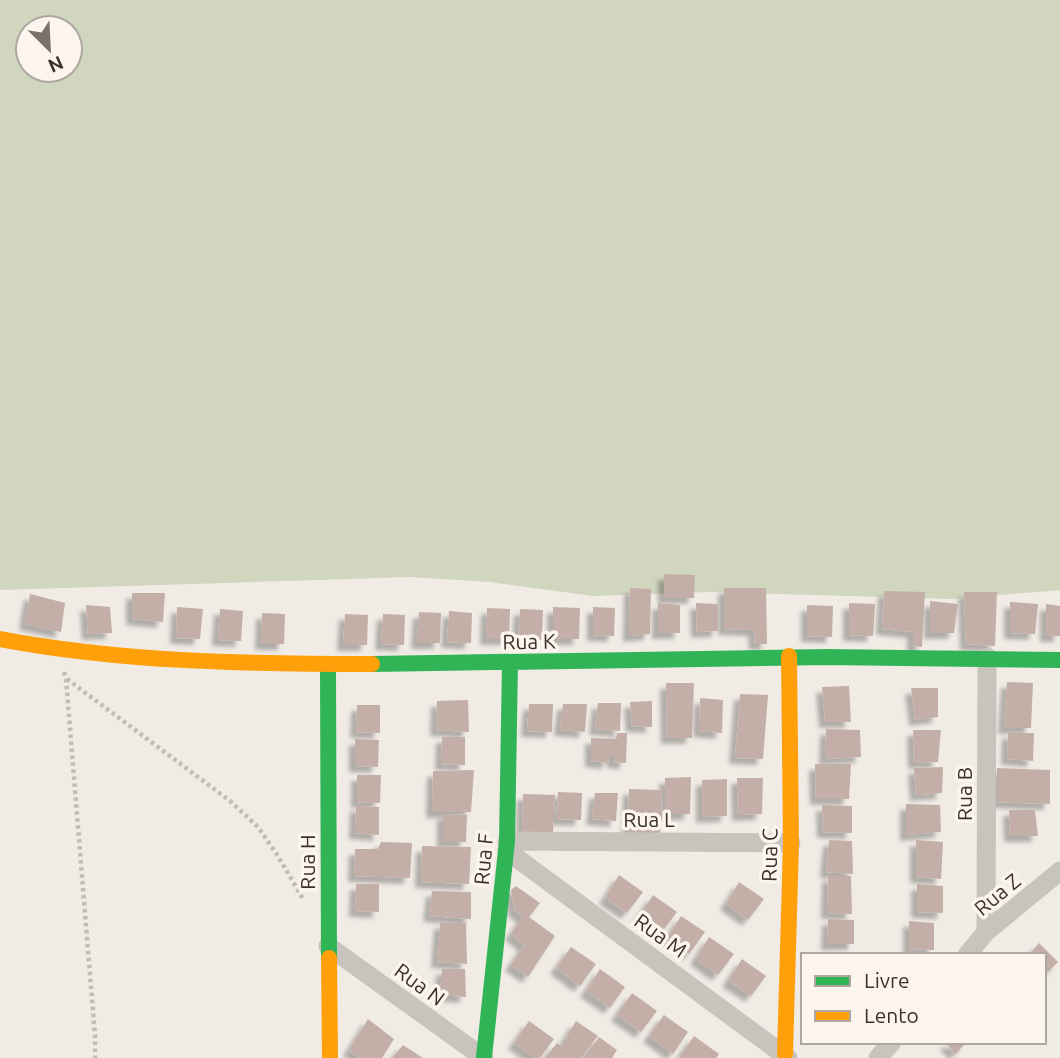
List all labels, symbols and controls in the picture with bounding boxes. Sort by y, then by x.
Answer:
north arrow [14,14,84,84]
text: N [45,52,67,77]
street label: Rua K [502,629,556,653]
street label: Rua B [952,767,976,821]
street label: Rua L [623,807,675,831]
street label: Rua C [757,828,781,882]
street label: Rua F [469,832,497,886]
street label: Rua H [295,834,319,890]
street label: Rua Z [969,868,1025,920]
street label: Rua M [630,908,692,962]
legend [801,953,1046,1044]
street label: Rua N [390,958,450,1010]
text: Livre [864,968,910,992]
text: Lento [864,1003,919,1027]

